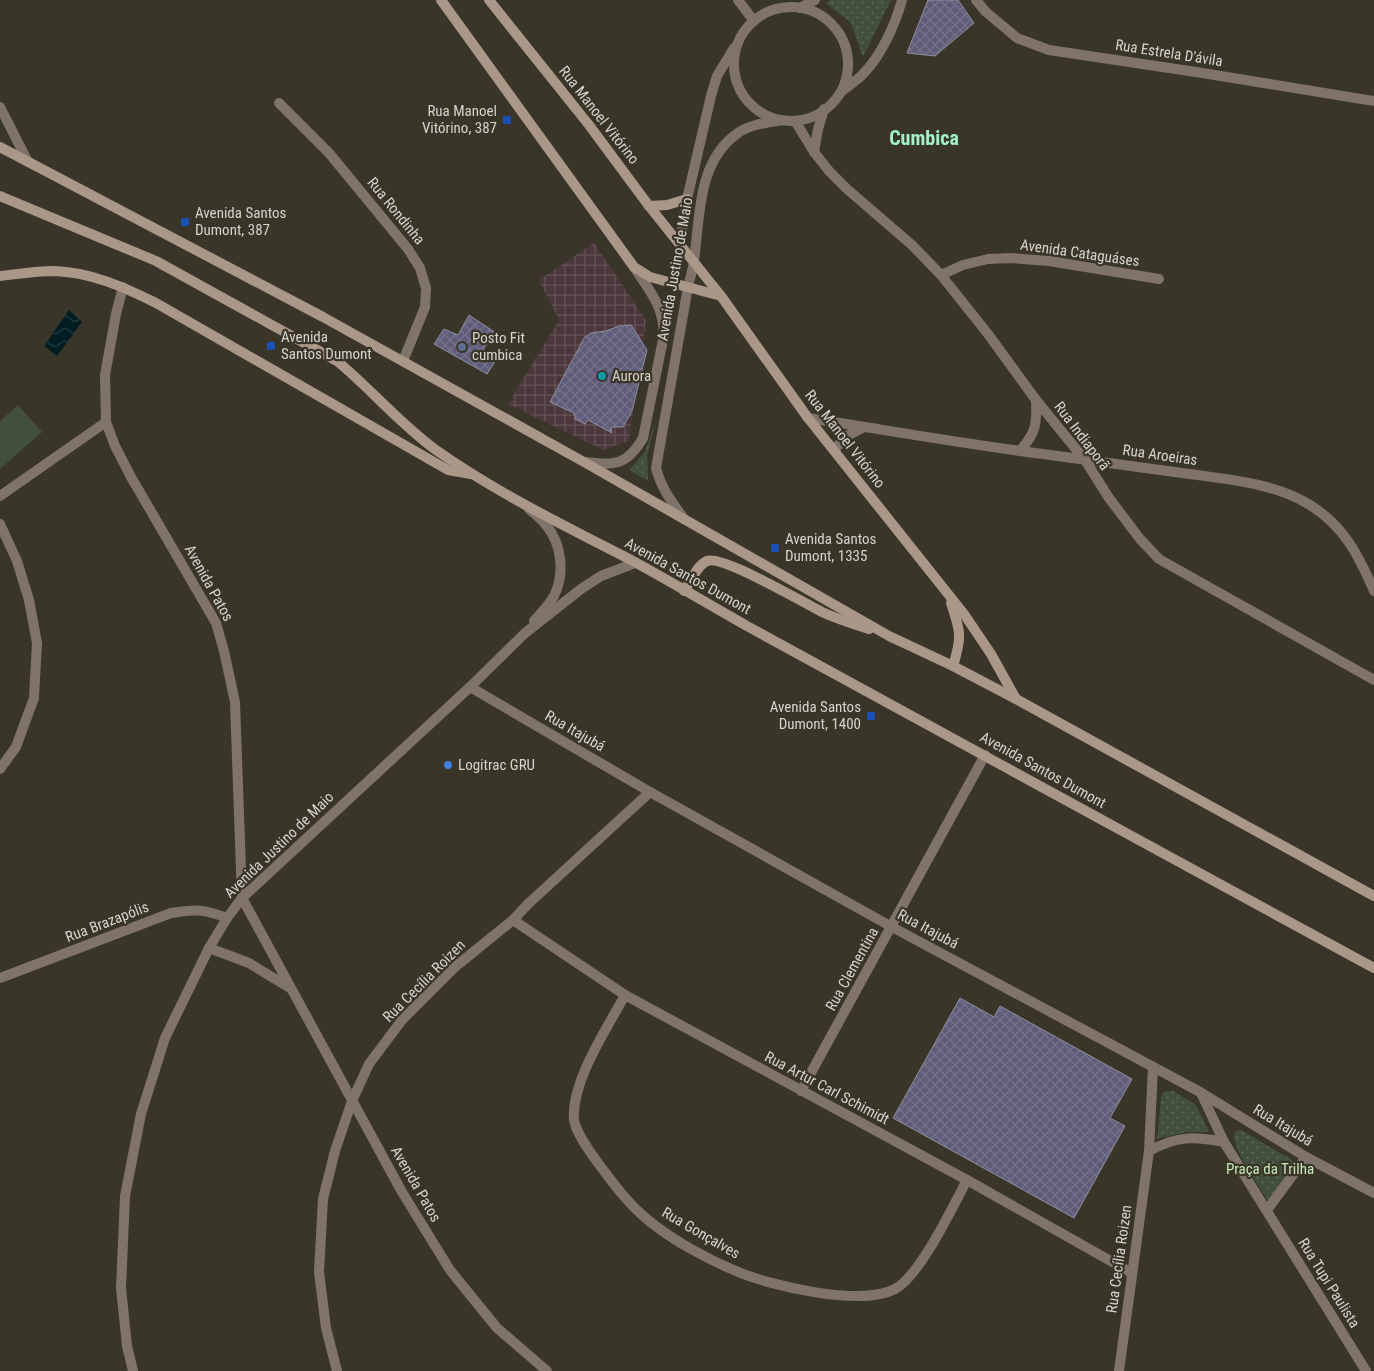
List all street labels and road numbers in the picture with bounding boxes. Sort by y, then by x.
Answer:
street label: Rua Estrela D'ávila [1114,36,1224,70]
street label: Rua Manoel Vitórino [555,62,643,168]
street label: Rua Rondinha [363,174,429,248]
street label: Avenida Justino de Maio [654,196,696,342]
street label: Avenida Cataguáses [1019,236,1141,270]
street label: Rua Manoel Vitórino [801,386,889,492]
street label: Rua Indiaporã [1050,398,1114,474]
street label: Rua Aroeiras [1121,441,1199,469]
street label: Avenida Santos Dumont [622,534,754,618]
street label: Avenida Patos [181,542,237,624]
street label: Rua Itajubá [542,707,608,755]
street label: Avenida Santos Dumont [977,728,1109,812]
street label: Avenida Justino de Maio [220,788,338,902]
street label: Rua Brazapólis [63,898,151,946]
street label: Rua Itajubá [894,905,962,953]
street label: Rua Clementina [822,924,882,1014]
street label: Rua Cecília Roizen [379,936,469,1026]
street label: Rua Artur Carl Schimidt [762,1048,892,1128]
street label: Rua Itajubá [1250,1100,1316,1150]
street label: Avenida Patos [387,1143,445,1225]
street label: Rua Gonçalves [659,1203,743,1263]
street label: Rua Cecília Roizen [1102,1204,1136,1314]
street label: Rua Tupi Paulista [1294,1235,1364,1331]

